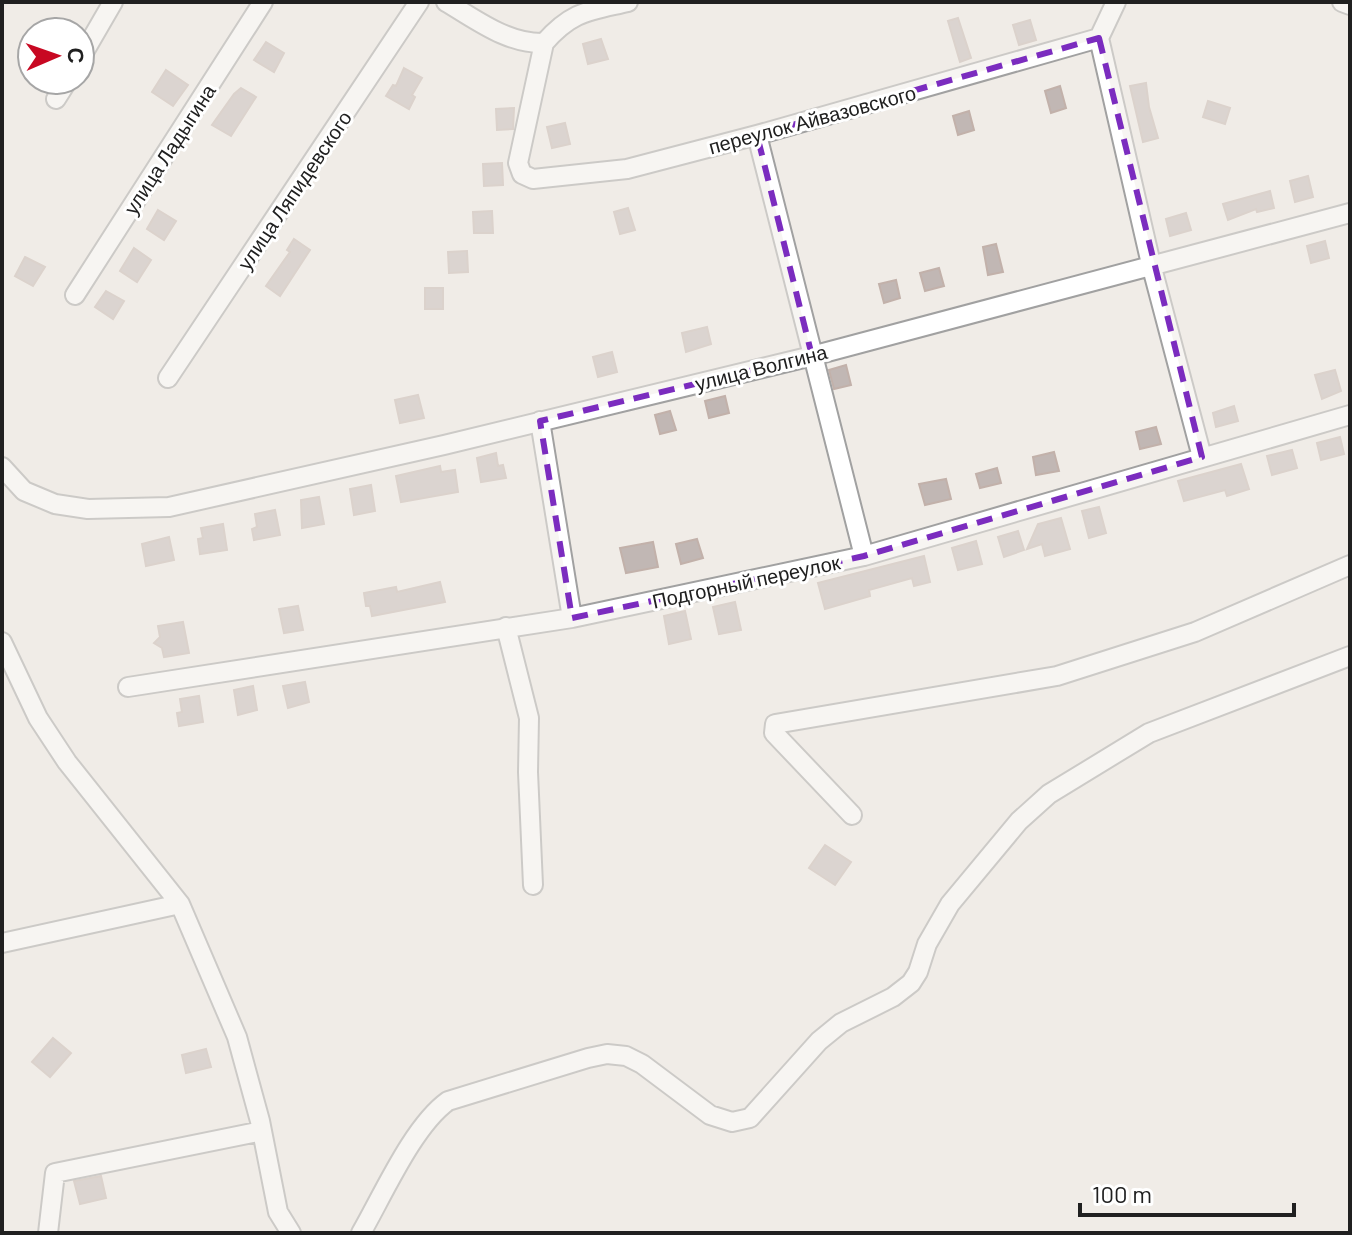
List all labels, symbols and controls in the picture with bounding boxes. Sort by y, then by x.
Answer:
north arrow [16,16,96,96]
text: С [64,47,90,64]
street label: улица Ладыгина [118,79,220,218]
street label: переулок Айвазовского [706,80,918,158]
street label: улица Ляпидевского [232,106,356,274]
street label: улица Волгина [692,339,830,395]
street label: Подгорный переулок [650,549,843,613]
scale bar [1080,1167,1294,1217]
text: 100 m [1092,1179,1152,1208]

